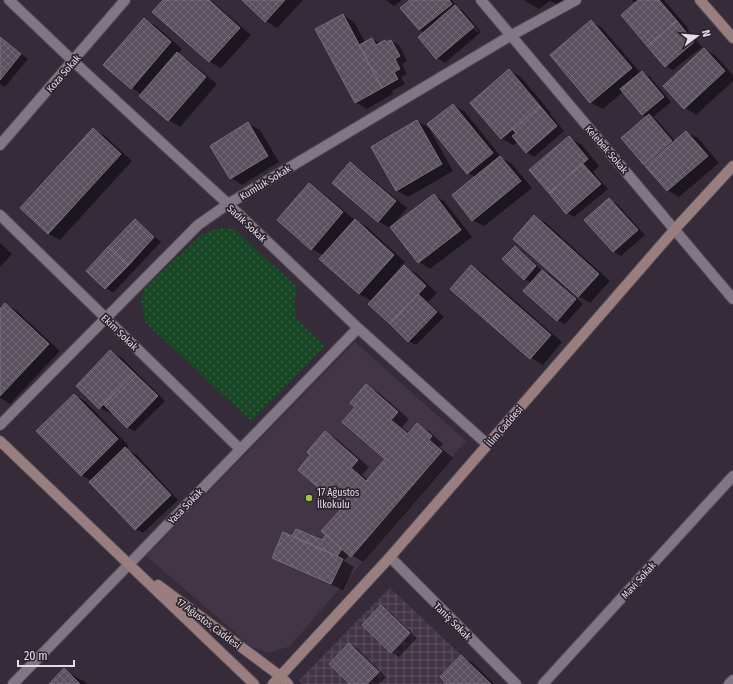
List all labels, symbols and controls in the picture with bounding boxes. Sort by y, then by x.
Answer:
north arrow [677,16,717,56]
text: N [699,28,713,38]
street label: Koza Sokak [44,52,83,95]
street label: Kelebek Sokak [582,123,630,176]
street label: Kumluk Sokak [238,163,293,203]
street label: Sadık Sokak [224,203,269,245]
street label: Ekim Sokak [99,312,140,353]
street label: İlim Caddesi [482,402,526,450]
street label: Yasa Sokak [166,486,206,527]
place label: 17 Ağustos İlkokulu [317,487,359,511]
marker: 17 Ağustos İlkokulu [304,493,314,503]
street label: Mavi Sokak [619,560,659,602]
street label: 17 Ağustos Caddesi [174,596,243,652]
street label: Taniş Sokak [431,601,474,643]
scale bar [18,642,74,668]
text: 20 m [24,649,48,663]

